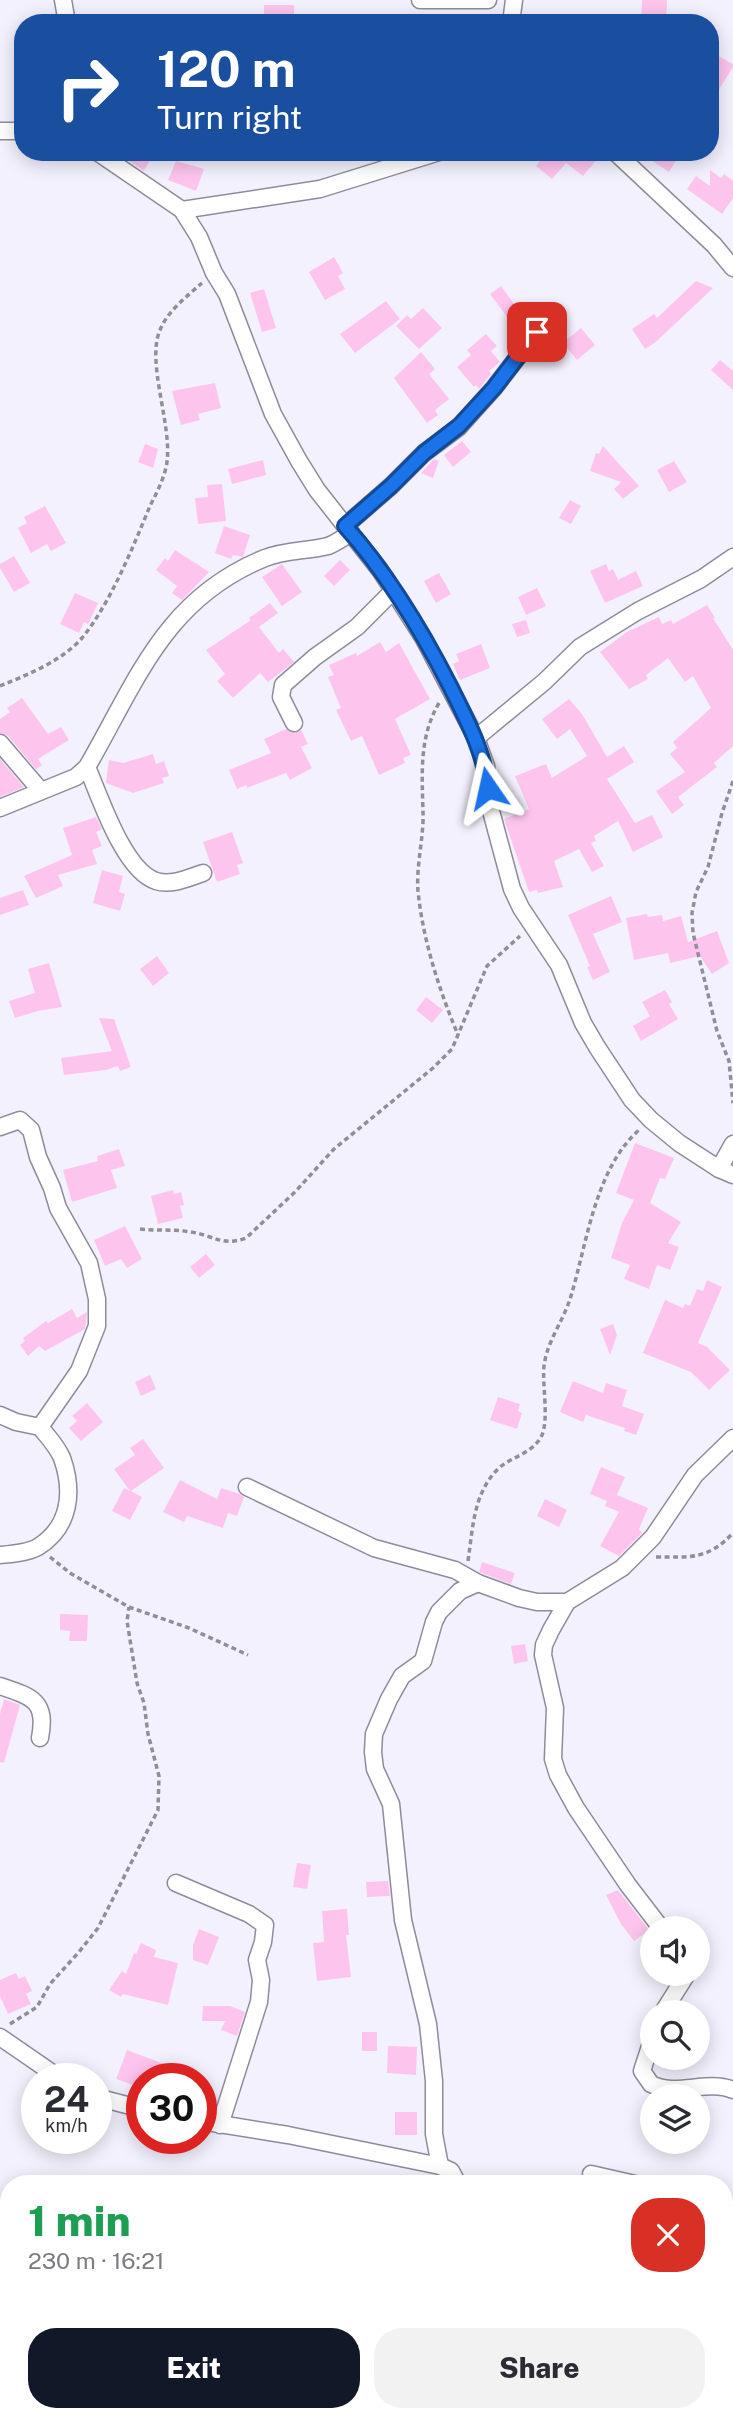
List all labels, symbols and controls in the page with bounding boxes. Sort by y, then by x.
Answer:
text: 120 m [157,40,296,98]
icon: right [42,42,133,133]
text: Turn right [157,99,302,136]
pin [507,302,567,362]
icon: arrive [518,313,556,351]
position arrow [451,751,525,825]
map controls [640,1916,710,2154]
button: sound [640,1916,710,1986]
button: search [640,2000,710,2070]
speed limit sign: 30 [126,2063,217,2154]
text: 24 [44,2079,89,2120]
button: layers [640,2084,710,2154]
text: km/h [45,2115,88,2136]
text: 1 min [28,2196,131,2245]
button: close [631,2198,705,2272]
text: 230 m · 16:21 [28,2247,164,2274]
button: Exit [28,2328,360,2408]
button: Share [374,2328,705,2408]

